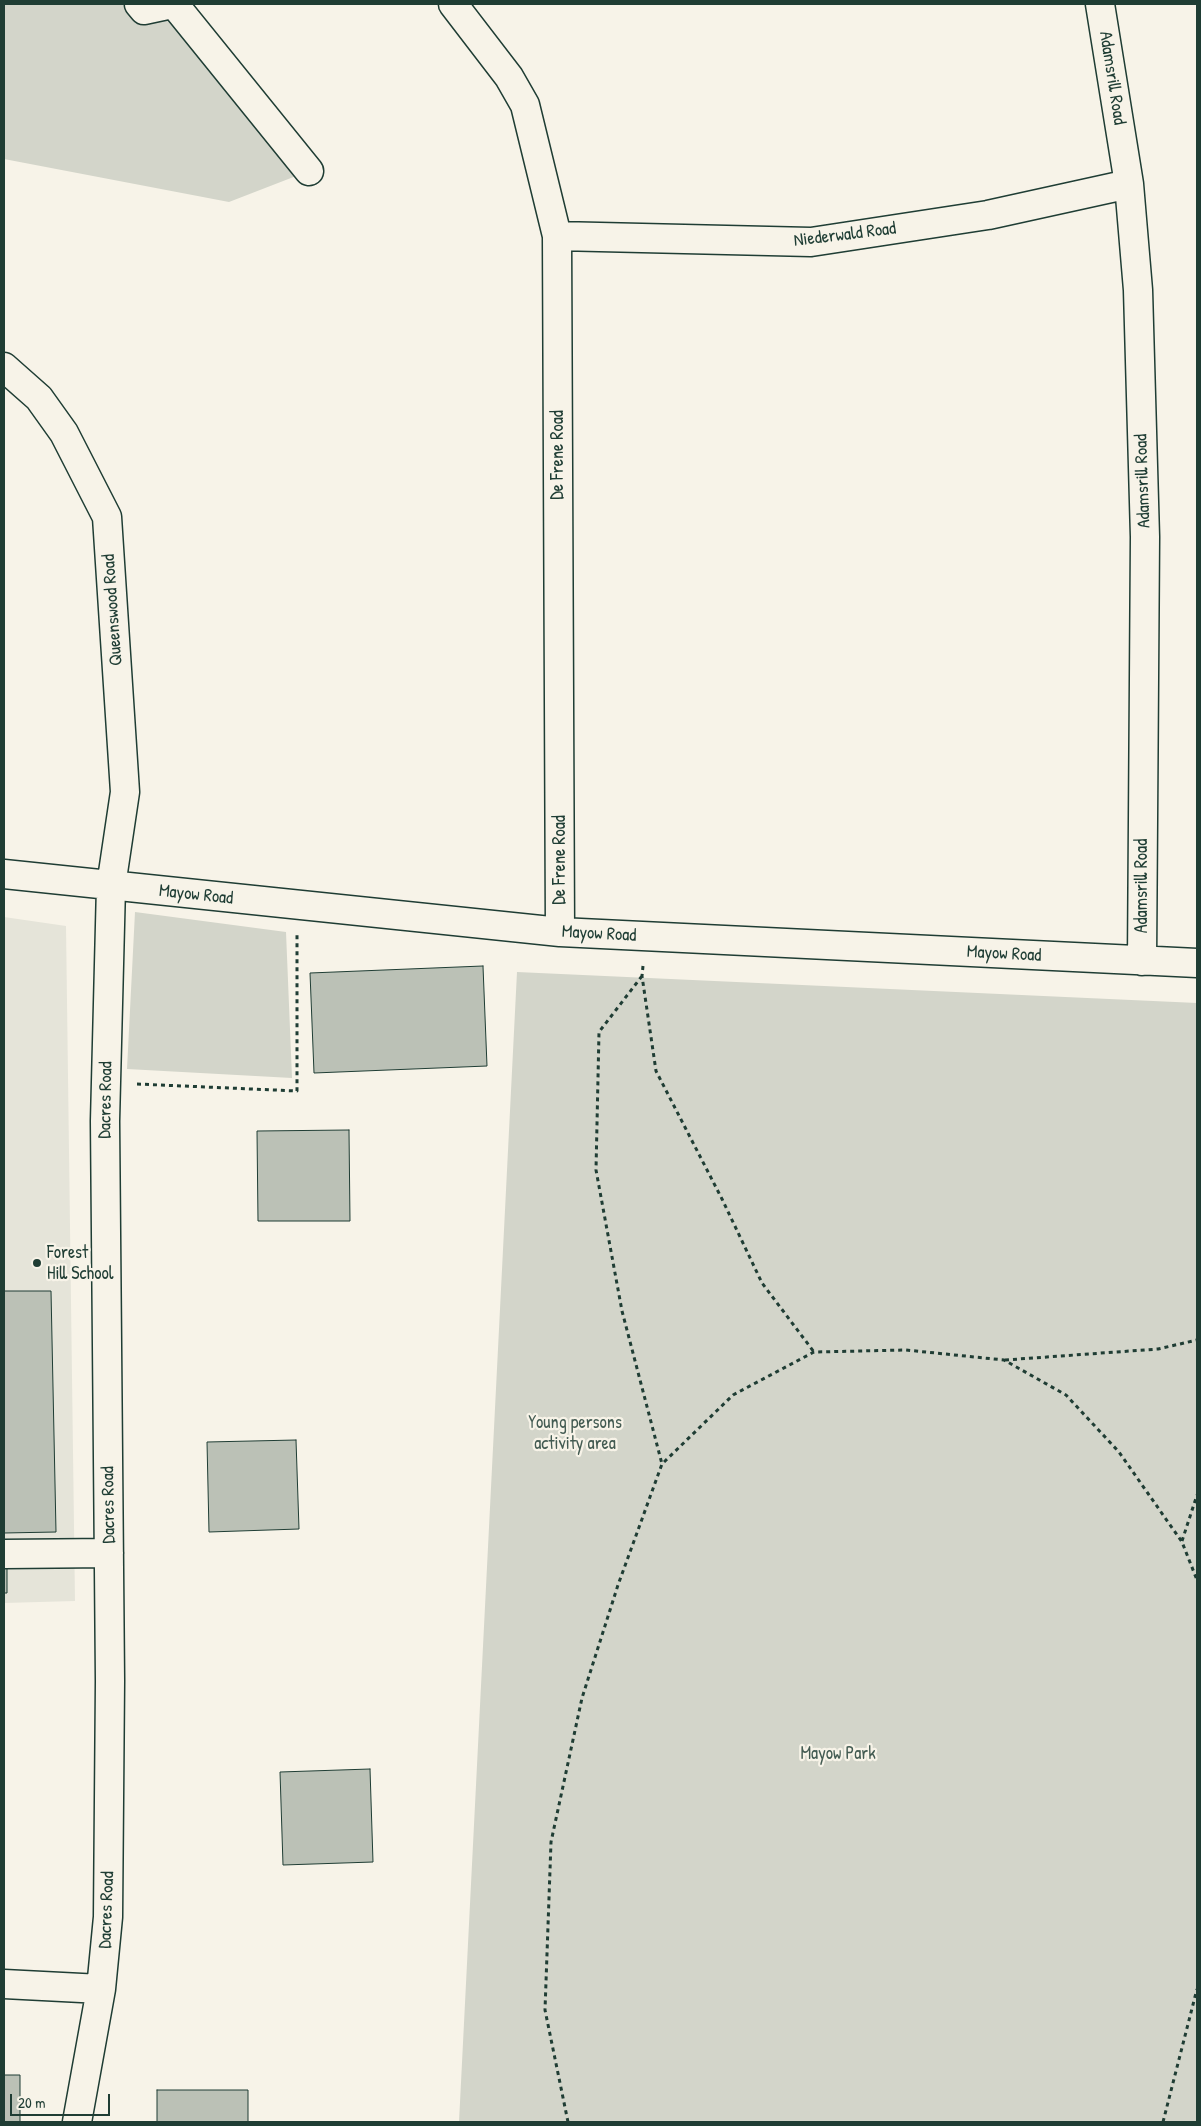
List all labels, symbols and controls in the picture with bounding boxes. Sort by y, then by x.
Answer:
street label: Adamsrill Road [1094,30,1130,126]
street label: Niederwald Road [793,218,897,252]
street label: De Frene Road [547,410,569,500]
street label: Adamsrill Road [1131,433,1155,529]
street label: Queenswood Road [98,553,128,667]
street label: De Frene Road [549,815,571,905]
street label: Adamsrill Road [1131,839,1153,933]
street label: Mayow Road [158,880,234,910]
street label: Mayow Road [561,921,637,947]
street label: Mayow Road [966,941,1042,967]
street label: Dacres Road [95,1061,117,1139]
place label: Forest Hill School [47,1242,113,1284]
marker: Forest Hill School [31,1257,43,1269]
park label: Young persons activity area [528,1412,622,1455]
street label: Dacres Road [98,1466,120,1544]
park label: Mayow Park [800,1743,876,1765]
street label: Dacres Road [95,1871,119,1949]
scale bar [12,2084,112,2116]
text: 20 m [18,2092,45,2113]

